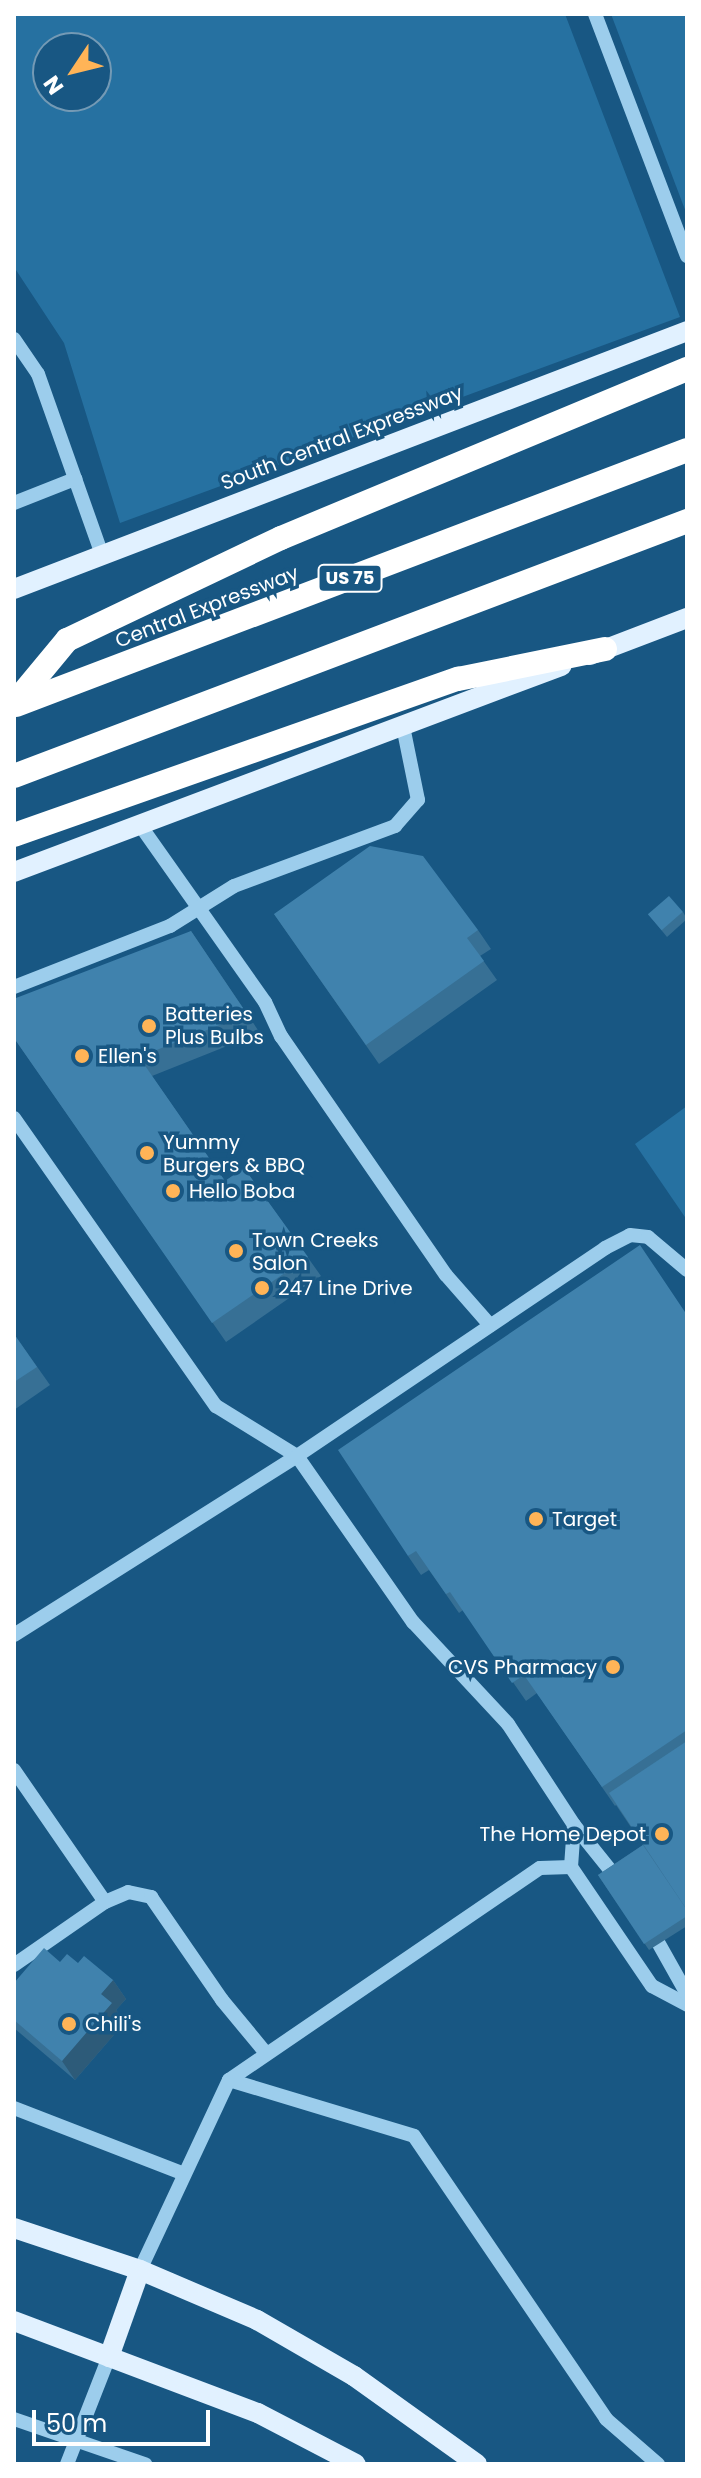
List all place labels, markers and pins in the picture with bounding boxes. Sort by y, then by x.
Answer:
place label: Batteries Plus Bulbs [165,1002,264,1049]
marker: Batteries Plus Bulbs [140,1017,158,1035]
place label: Ellen's [98,1044,157,1068]
marker: Ellen's [73,1047,91,1065]
place label: Yummy Burgers & BBQ [163,1130,305,1177]
marker: Yummy Burgers & BBQ [138,1144,156,1162]
place label: Hello Boba [189,1179,295,1203]
marker: Hello Boba [164,1182,182,1200]
place label: Town Creeks Salon [252,1228,379,1275]
marker: Town Creeks Salon [227,1242,245,1260]
place label: 247 Line Drive [278,1276,413,1300]
marker: 247 Line Drive [253,1279,271,1297]
place label: Target [552,1507,617,1531]
marker: Target [527,1510,545,1528]
place label: CVS Pharmacy [448,1655,597,1679]
marker: CVS Pharmacy [604,1658,622,1676]
place label: The Home Depot [480,1822,646,1846]
marker: The Home Depot [653,1825,671,1843]
place label: Chili's [85,2012,142,2036]
marker: Chili's [60,2015,78,2033]

